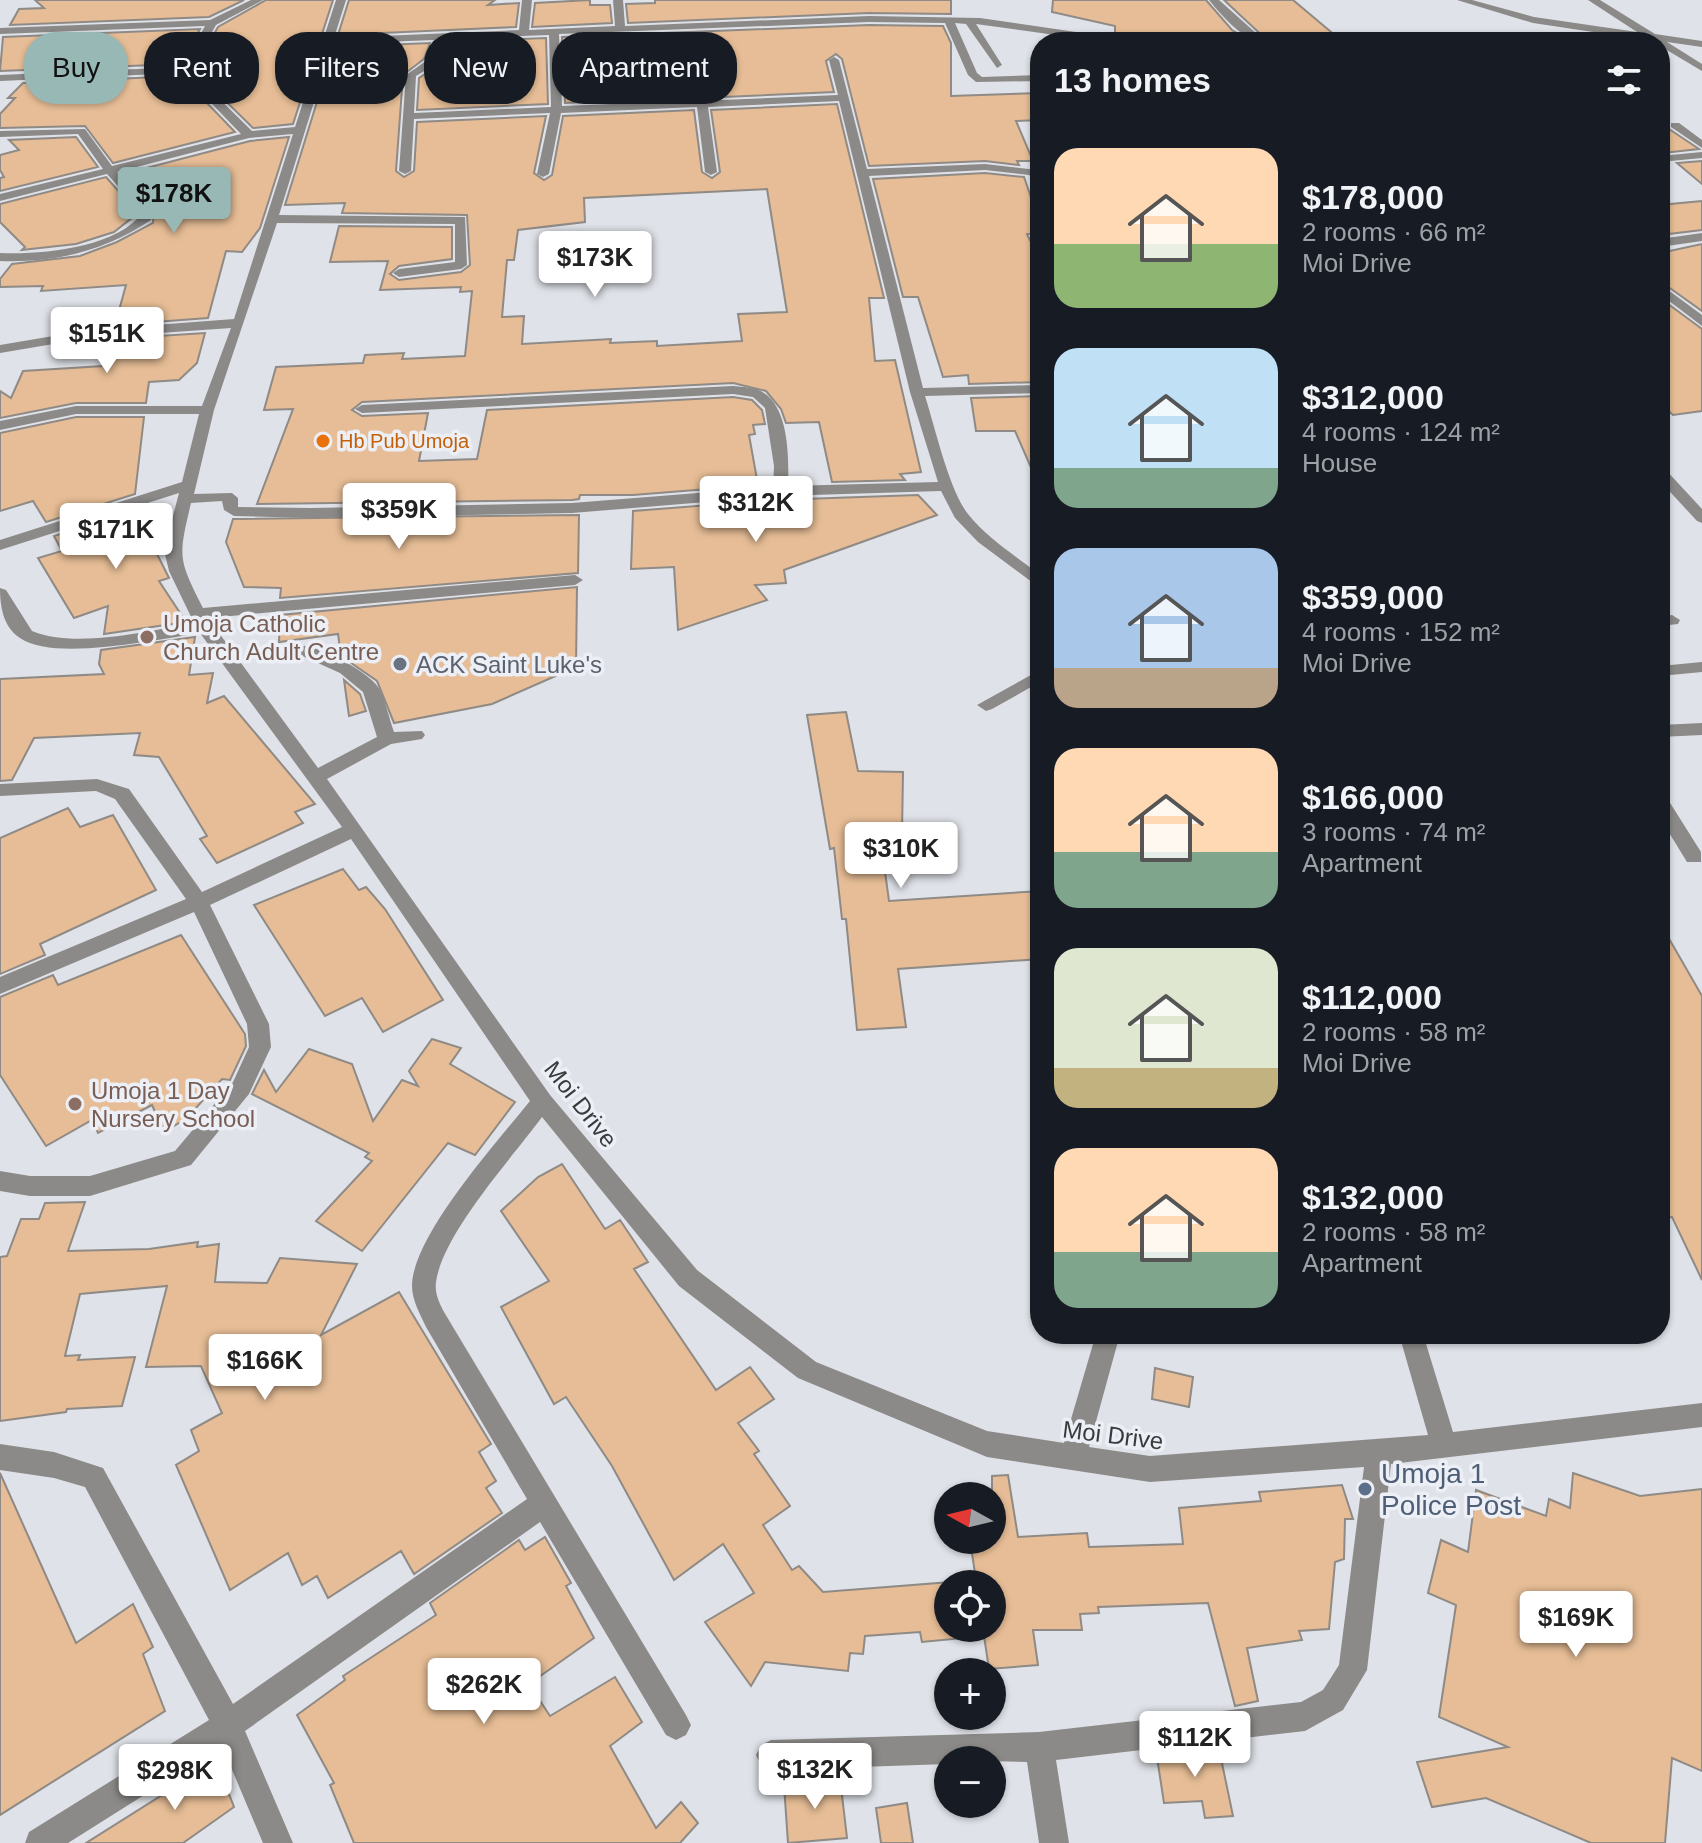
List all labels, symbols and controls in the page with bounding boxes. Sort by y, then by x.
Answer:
chip: Buy [24,32,128,104]
chip: Rent [144,32,259,104]
chip: Filters [275,32,408,104]
chip: New [424,32,536,104]
chip: Apartment [552,32,737,104]
icon: filters [1602,58,1646,102]
text: 13 homes [1054,61,1211,99]
pin: $178K [118,167,230,235]
text: $178K [136,178,212,208]
text: $178,000 [1302,178,1444,216]
icon: home [1118,180,1214,276]
text: 2 rooms · 66 m² [1302,217,1486,247]
pin: $173K [539,231,651,299]
text: $173K [557,242,633,272]
text: Moi Drive [1302,248,1412,278]
pin: $151K [51,307,163,375]
text: $151K [69,318,145,348]
text: $312,000 [1302,378,1444,416]
icon: home [1118,380,1214,476]
text: 4 rooms · 124 m² [1302,417,1500,447]
place label: Hb Pub Umoja [339,430,470,452]
marker: Hb Pub Umoja [314,432,332,450]
text: House [1302,448,1377,478]
pin: $312K [700,476,812,544]
pin: $359K [343,483,455,551]
text: $312K [718,487,794,517]
text: $359K [361,494,437,524]
pin: $171K [60,503,172,571]
text: $171K [78,514,154,544]
text: $359,000 [1302,578,1444,616]
icon: home [1118,580,1214,676]
place label: Umoja Catholic Church Adult Centre [163,610,379,665]
text: 4 rooms · 152 m² [1302,617,1500,647]
marker: Umoja Catholic Church Adult Centre [138,628,156,646]
text: Moi Drive [1302,648,1412,678]
place label: ACK Saint Luke's [416,651,602,678]
marker: ACK Saint Luke's [391,655,409,673]
text: $166,000 [1302,778,1444,816]
icon: home [1118,780,1214,876]
text: 3 rooms · 74 m² [1302,817,1486,847]
pin: $310K [845,822,957,890]
text: $310K [863,833,939,863]
text: Apartment [1302,848,1422,878]
text: $112,000 [1302,978,1442,1016]
icon: home [1118,980,1214,1076]
text: 2 rooms · 58 m² [1302,1017,1486,1047]
text: Moi Drive [1302,1048,1412,1078]
street label: Moi Drive [539,1056,623,1152]
place label: Umoja 1 Day Nursery School [91,1077,255,1132]
marker: Umoja 1 Day Nursery School [66,1095,84,1113]
text: $132,000 [1302,1178,1444,1216]
icon: home [1118,1180,1214,1276]
text: 2 rooms · 58 m² [1302,1217,1486,1247]
text: Apartment [1302,1248,1422,1278]
pin: $166K [209,1334,321,1402]
text: $166K [227,1345,303,1375]
street label: Moi Drive [1061,1415,1165,1455]
place label: Umoja 1 Police Post [1381,1458,1521,1521]
marker: Umoja 1 Police Post [1356,1480,1374,1498]
north arrow [934,1482,1006,1554]
map controls [934,1482,1006,1818]
button: locate [934,1570,1006,1642]
pin: $169K [1520,1591,1632,1659]
text: $169K [1538,1602,1614,1632]
pin: $262K [428,1658,540,1726]
button: + [934,1658,1006,1730]
text: $262K [446,1669,522,1699]
pin: $112K [1139,1711,1251,1779]
text: $112K [1157,1722,1233,1752]
pin: $132K [759,1743,871,1811]
pin: $298K [119,1744,231,1812]
button: − [934,1746,1006,1818]
text: $132K [777,1754,853,1784]
text: $298K [137,1755,213,1785]

